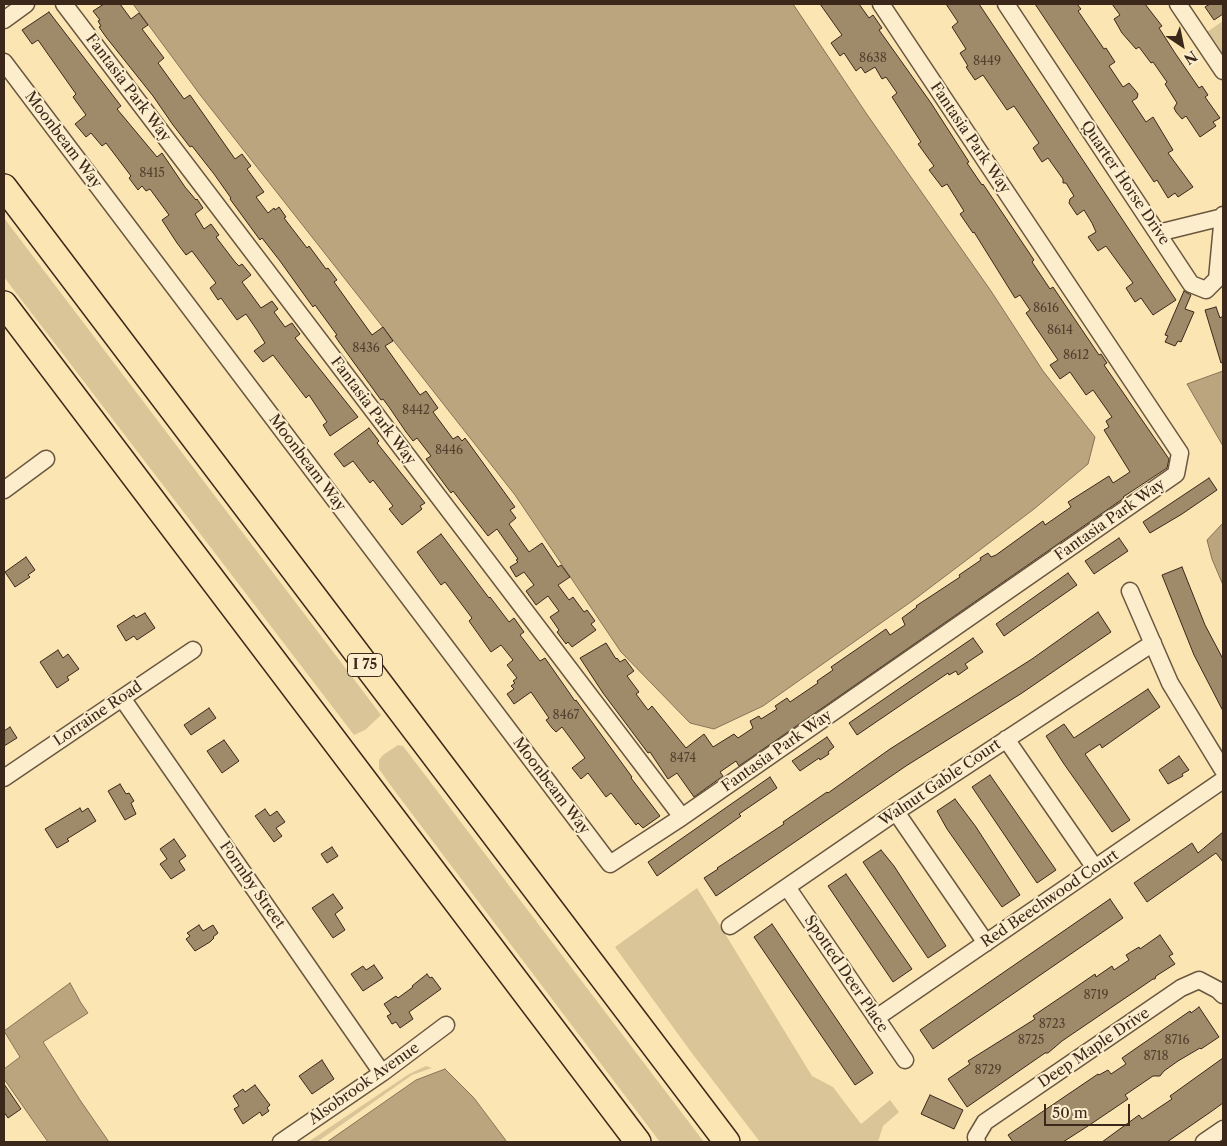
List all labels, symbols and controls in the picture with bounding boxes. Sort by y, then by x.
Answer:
north arrow [1157,20,1207,70]
street label: Fantasia Park Way [82,31,174,145]
text: N [1180,47,1200,68]
house number: 8638 [859,52,887,66]
house number: 8449 [973,55,1001,69]
street label: Fantasia Park Way [926,79,1014,197]
street label: Moonbeam Way [21,88,105,192]
street label: Quarter Horse Drive [1077,118,1173,248]
house number: 8415 [139,167,165,181]
house number: 8616 [1033,302,1059,316]
house number: 8614 [1047,324,1073,338]
house number: 8436 [352,342,380,356]
house number: 8612 [1063,349,1089,363]
street label: Fantasia Park Way [327,354,419,468]
house number: 8442 [402,404,430,418]
street label: Moonbeam Way [265,411,349,515]
house number: 8446 [435,444,463,458]
street label: Fantasia Park Way [1051,475,1169,565]
road number: I 75 [348,654,382,676]
street label: Lorraine Road [50,678,146,750]
street label: Fantasia Park Way [718,706,836,796]
house number: 8467 [553,709,579,723]
street label: Moonbeam Way [509,734,593,838]
street label: Walnut Gable Court [876,736,1004,830]
house number: 8474 [670,752,696,766]
street label: Formby Street [215,838,289,932]
street label: Red Beechwood Court [978,846,1122,952]
street label: Spotted Deer Place [800,912,892,1036]
house number: 8719 [1083,989,1109,1003]
street label: Deep Maple Drive [1035,1004,1153,1092]
house number: 8723 [1039,1018,1065,1032]
house number: 8725 [1018,1034,1044,1048]
house number: 8716 [1164,1034,1190,1048]
street label: Alsobrook Avenue [305,1039,423,1129]
house number: 8718 [1143,1050,1169,1064]
house number: 8729 [975,1064,1001,1078]
scale bar [1047,1094,1133,1126]
text: 50 m [1052,1103,1088,1122]

